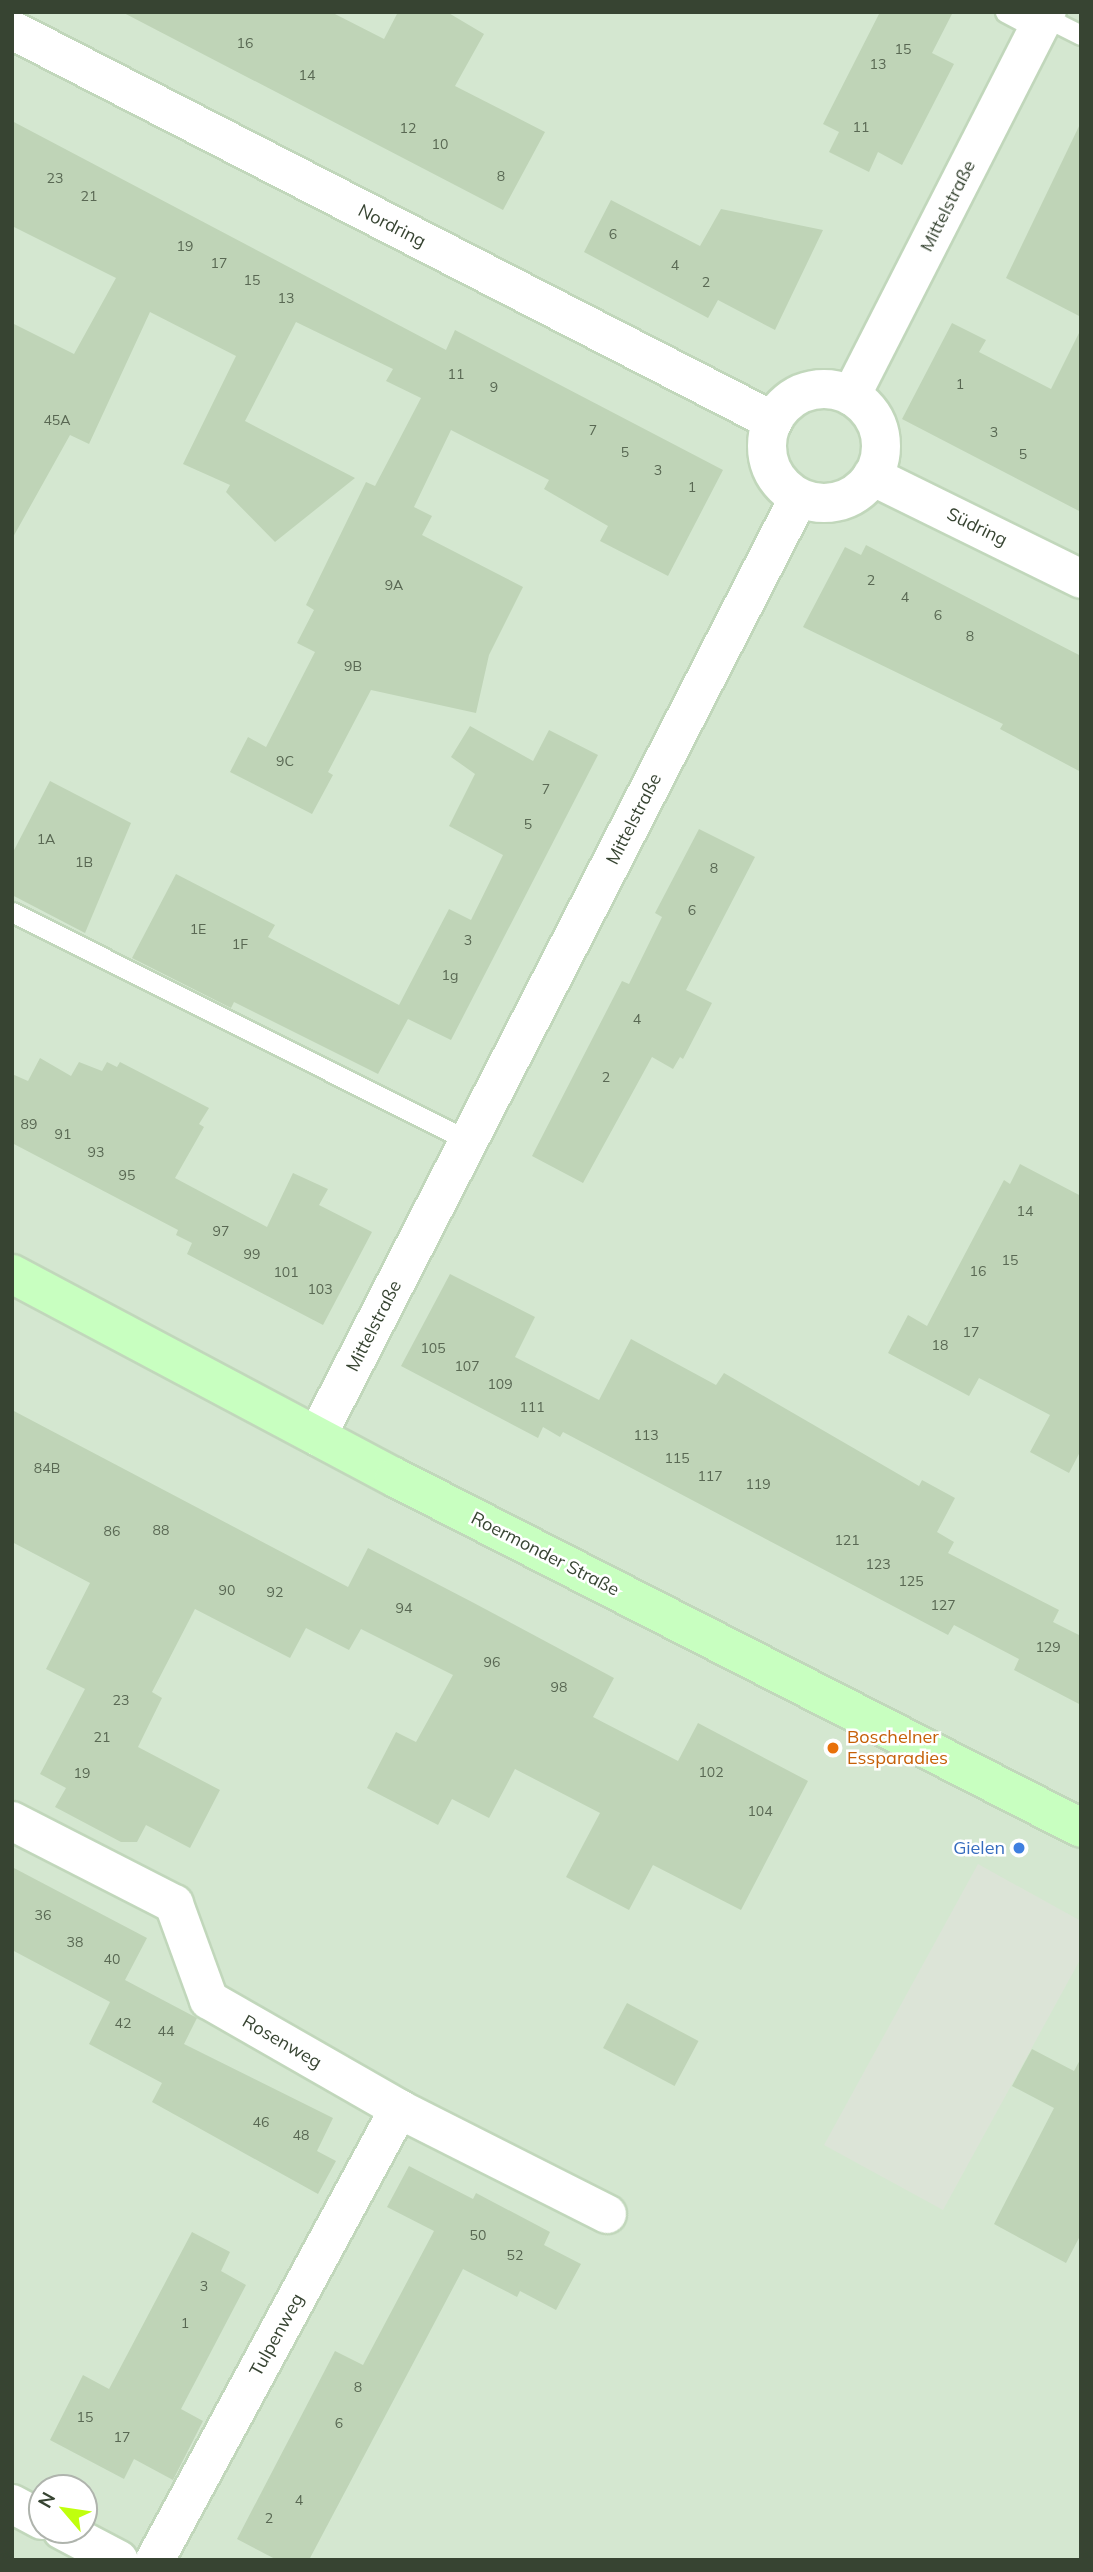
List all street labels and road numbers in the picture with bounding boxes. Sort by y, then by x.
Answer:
street label: Mittelstraße [916,157,980,255]
street label: Nordring [355,200,429,252]
street label: Südring [943,503,1011,551]
street label: Mittelstraße [602,770,666,868]
street label: Mittelstraße [342,1277,406,1375]
street label: Roermonder Straße [467,1507,623,1601]
street label: Rosenweg [239,2011,325,2073]
street label: Tulpenweg [245,2290,309,2380]

